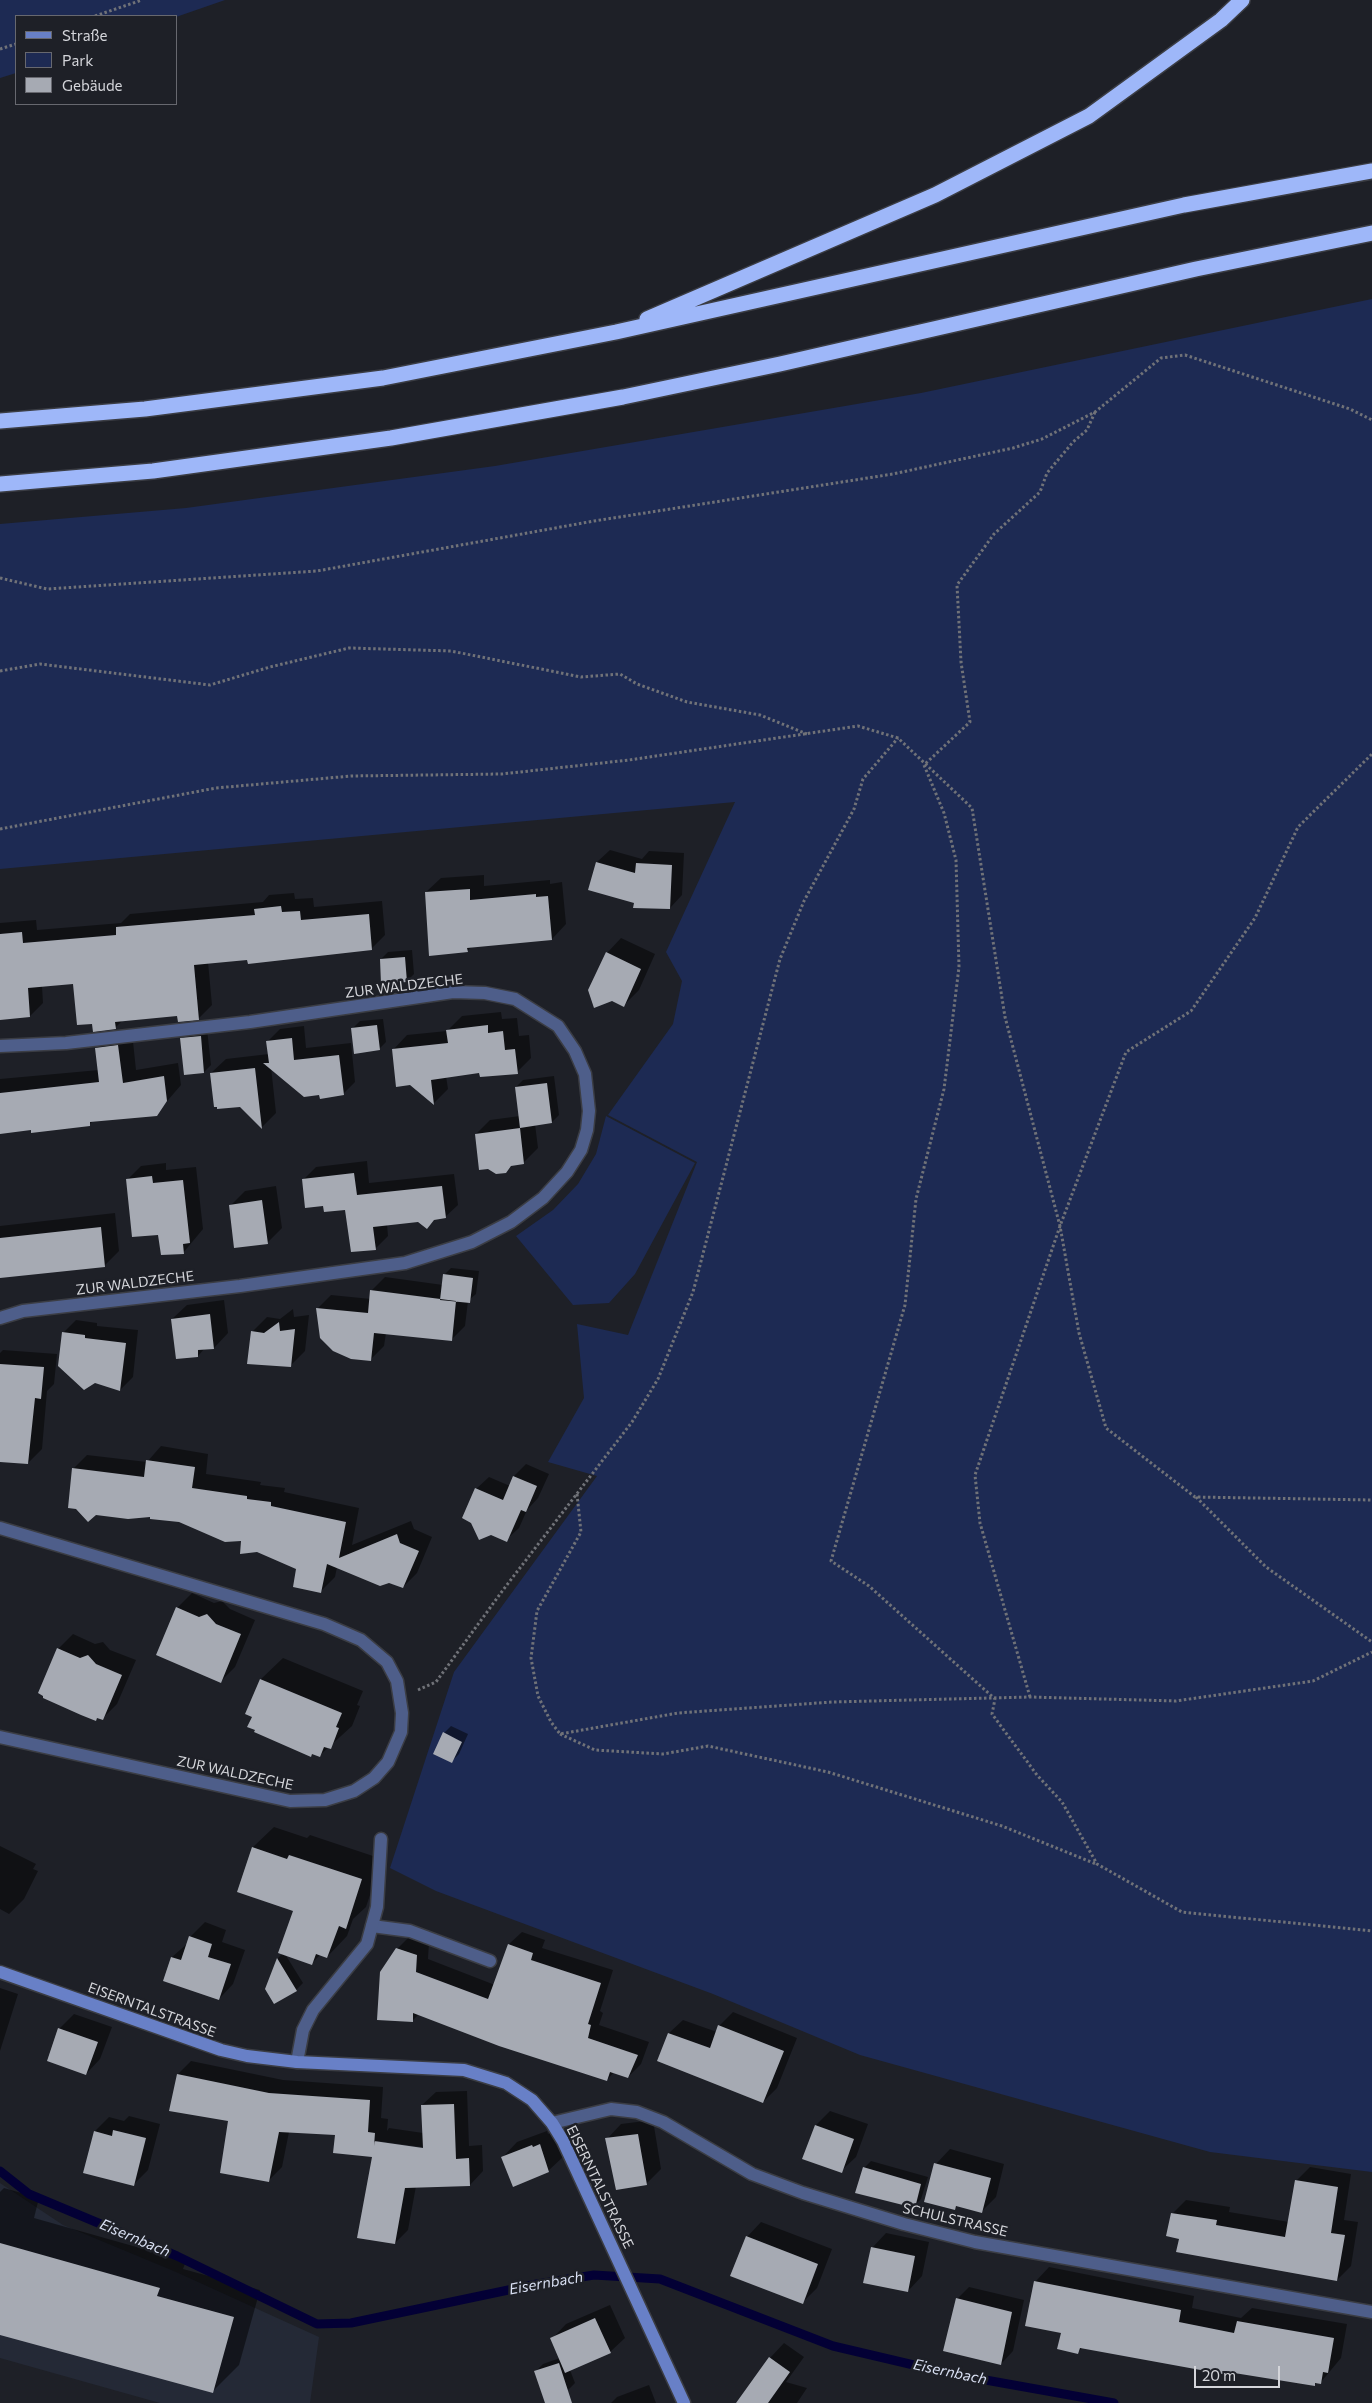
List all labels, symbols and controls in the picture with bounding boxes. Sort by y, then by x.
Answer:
legend [15,15,178,105]
text: Straße [62,26,108,44]
text: Park [62,51,93,69]
text: Gebäude [62,76,123,94]
street label: ZUR WALDZECHE [344,970,464,1002]
street label: ZUR WALDZECHE [75,1267,195,1299]
street label: ZUR WALDZECHE [175,1752,295,1794]
street label: EISERNTALSTRASSE [86,1979,218,2041]
street label: EISERNTALSTRASSE [563,2123,637,2251]
street label: SCHULSTRASSE [901,2200,1009,2240]
water label: Eisernbach [97,2215,173,2261]
water label: Eisernbach [508,2268,584,2298]
water label: Eisernbach [912,2355,988,2389]
scale bar [1197,2356,1283,2388]
text: 20 m [1202,2366,1236,2384]

